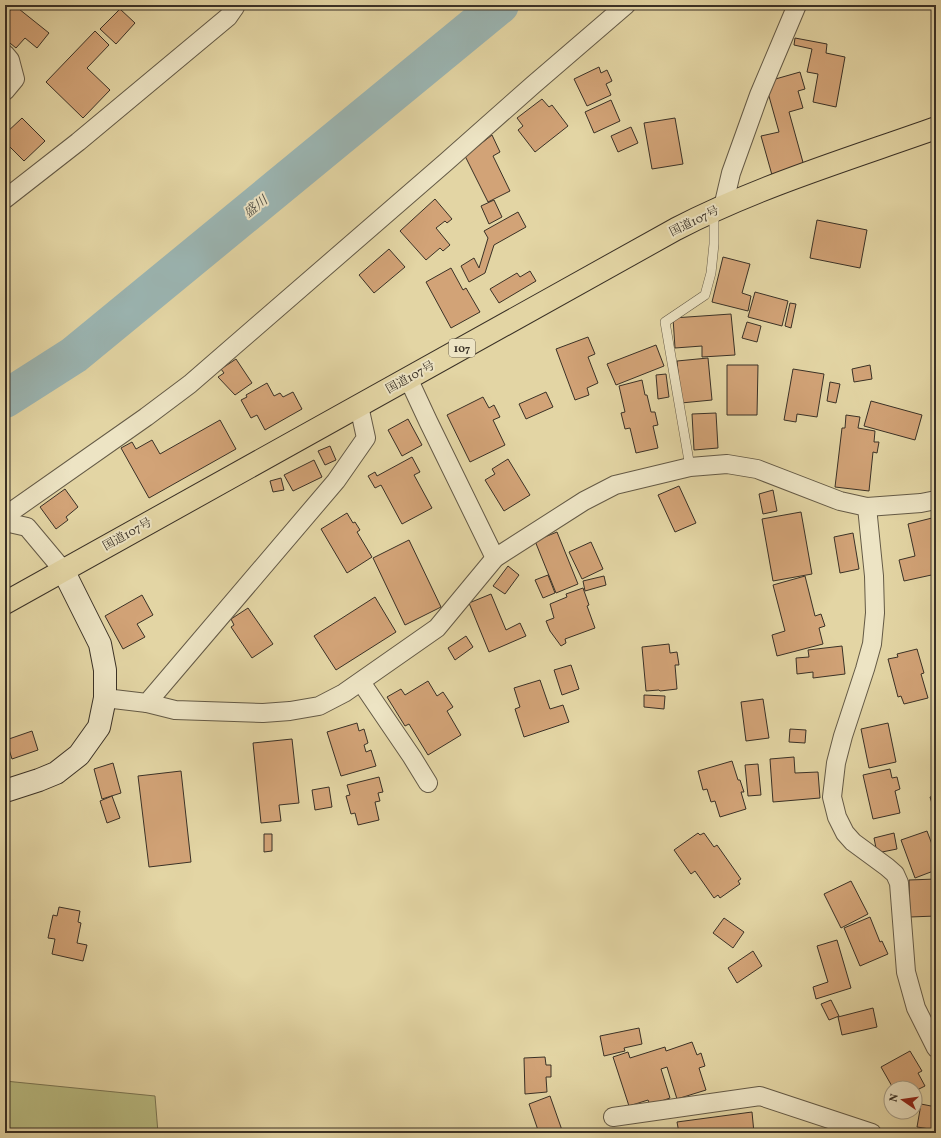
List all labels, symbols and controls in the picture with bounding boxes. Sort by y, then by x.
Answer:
water label: 盛川 [240,191,274,223]
street label: 国道107号 [667,203,722,241]
road number: 107 [449,339,475,357]
street label: 国道107号 [383,358,438,398]
street label: 国道107号 [100,515,155,555]
north arrow [883,1080,923,1120]
text: N [887,1093,903,1104]

